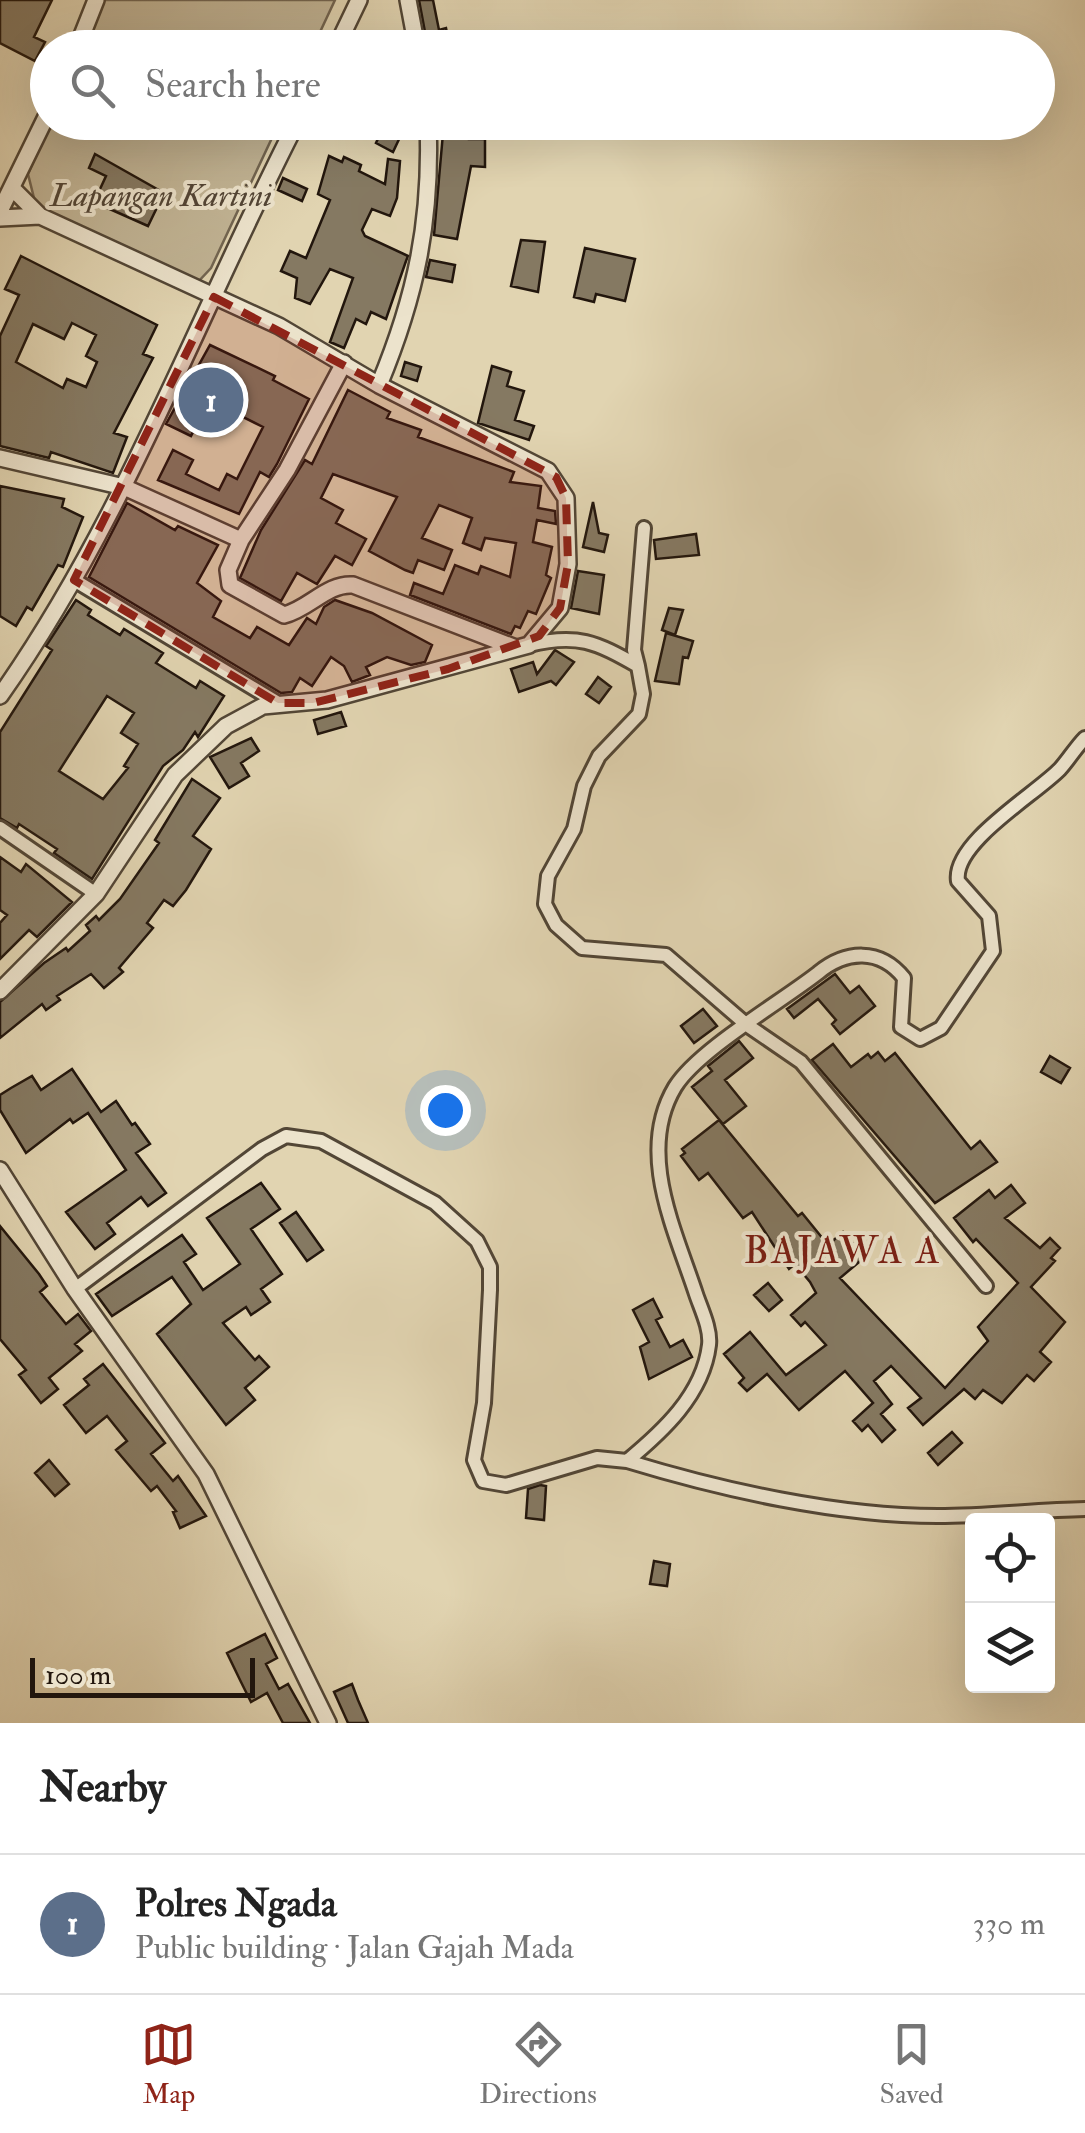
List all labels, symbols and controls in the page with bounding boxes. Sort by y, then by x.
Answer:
search box [30,30,1055,140]
icon: search [65,58,120,113]
text: Search here [145,61,321,109]
park label: Lapangan Kartini [48,176,272,216]
pin: 1 [178,362,244,438]
your location [420,1085,471,1136]
district label: BAJAWA A [744,1227,942,1275]
map controls [965,1513,1055,1693]
button: locate [965,1513,1055,1603]
button: layers [965,1603,1055,1693]
scale bar [30,1653,255,1698]
text: 100 m [45,1658,111,1693]
text: Nearby [40,1762,166,1814]
text: Polres Ngada [135,1880,337,1928]
text: 1 [67,1904,78,1944]
text: 330 m [972,1904,1045,1944]
text: Public building · Jalan Gajah Mada [135,1928,574,1968]
tab: Map [141,2017,196,2112]
tab: Directions [479,2017,597,2112]
tab: Saved [880,2017,944,2112]

